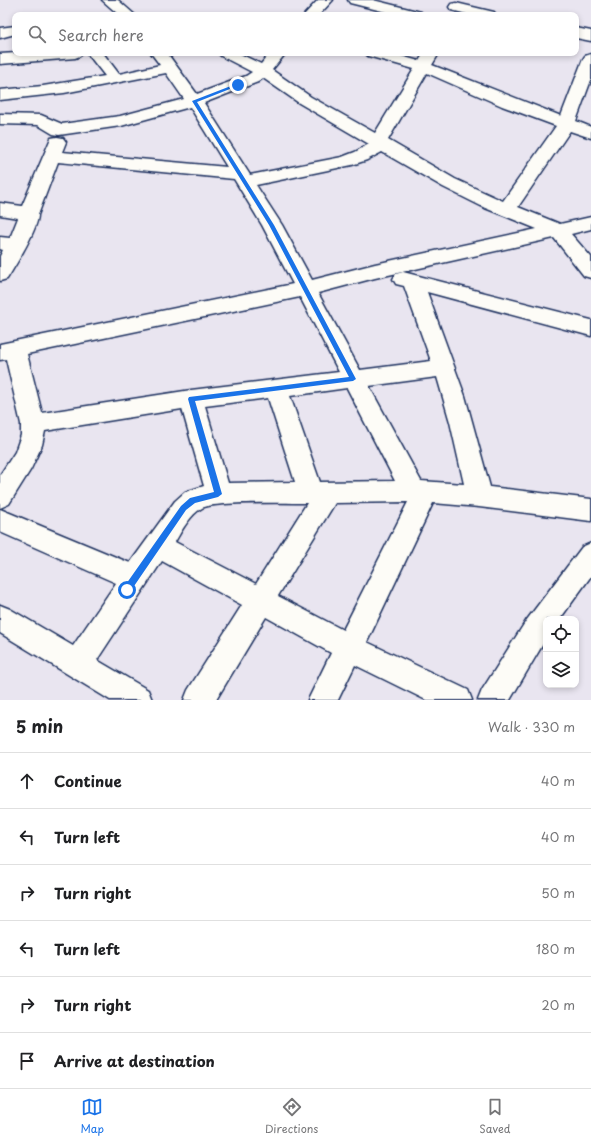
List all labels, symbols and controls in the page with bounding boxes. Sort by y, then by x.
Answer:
search box [12,12,579,56]
icon: search [26,23,48,45]
text: Search here [58,23,144,46]
route end [229,76,247,94]
route start [118,581,136,599]
map controls [543,616,579,688]
button: locate [543,616,579,652]
button: layers [543,652,579,688]
text: 5 min [16,713,63,739]
text: Walk · 330 m [488,717,575,736]
text: Continue [54,769,122,792]
icon: ahead [16,770,38,792]
text: 40 m [541,771,575,790]
text: Turn left [54,825,120,848]
icon: left [16,826,38,848]
text: 40 m [541,827,575,846]
text: Turn right [54,881,131,904]
icon: right [16,882,38,904]
text: 50 m [541,883,575,902]
text: Turn left [54,937,120,960]
icon: left [16,938,38,960]
text: 180 m [536,939,575,958]
text: Turn right [54,993,131,1016]
icon: right [16,994,38,1016]
text: 20 m [541,995,575,1014]
text: Arrive at destination [54,1049,215,1072]
icon: arrive [16,1050,38,1072]
tab: Map [80,1096,104,1137]
tab: Directions [265,1096,318,1137]
tab: Saved [479,1096,511,1137]

